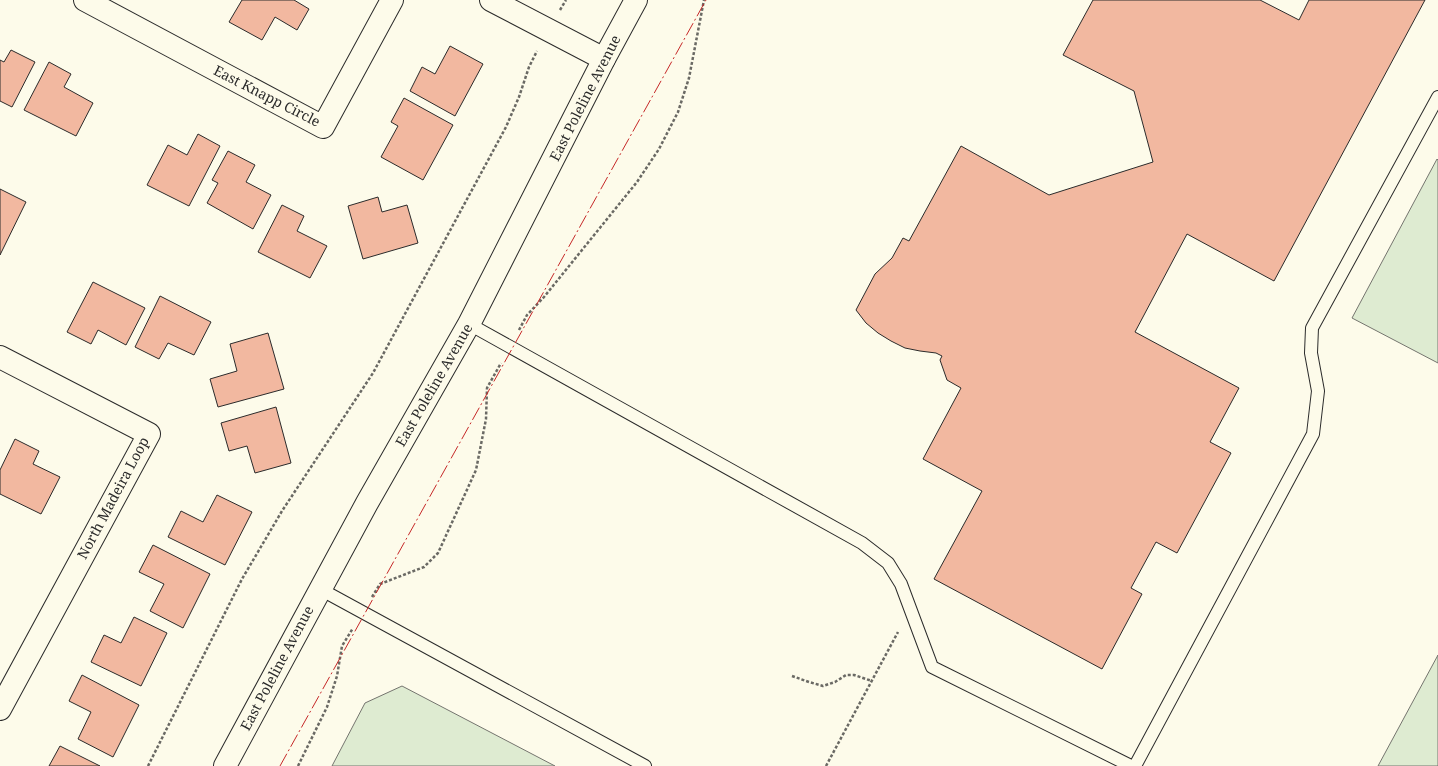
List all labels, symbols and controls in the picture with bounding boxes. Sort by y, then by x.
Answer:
street label: East Poleline Avenue [545,32,625,164]
street label: East Knapp Circle [211,60,324,131]
street label: East Poleline Avenue [391,320,477,450]
street label: North Madeira Loop [72,433,153,562]
street label: East Poleline Avenue [236,602,318,734]

